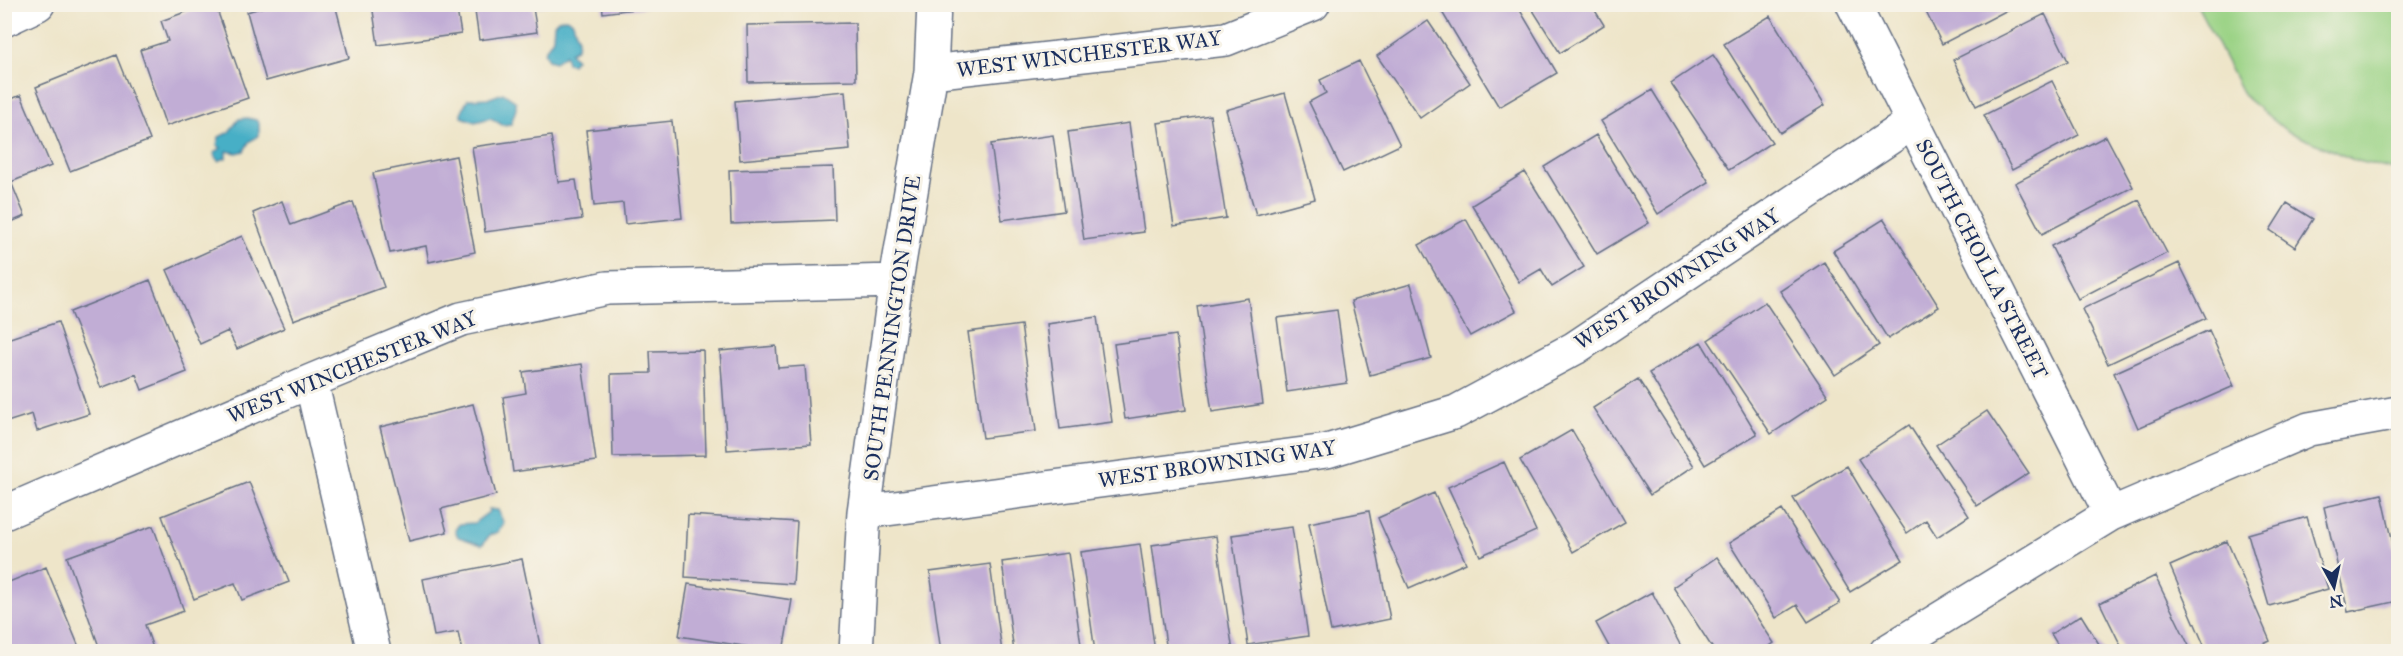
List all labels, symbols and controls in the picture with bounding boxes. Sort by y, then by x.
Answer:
street label: WEST WINCHESTER WAY [955,25,1224,83]
street label: SOUTH CHOLLA STREET [1910,135,2054,383]
street label: SOUTH PENNINGTON DRIVE [858,173,926,483]
street label: WEST BROWNING WAY [1569,202,1785,355]
street label: WEST WINCHESTER WAY [223,305,481,429]
street label: WEST BROWNING WAY [1096,434,1338,494]
north arrow [2304,557,2364,617]
text: N [2328,591,2344,612]

